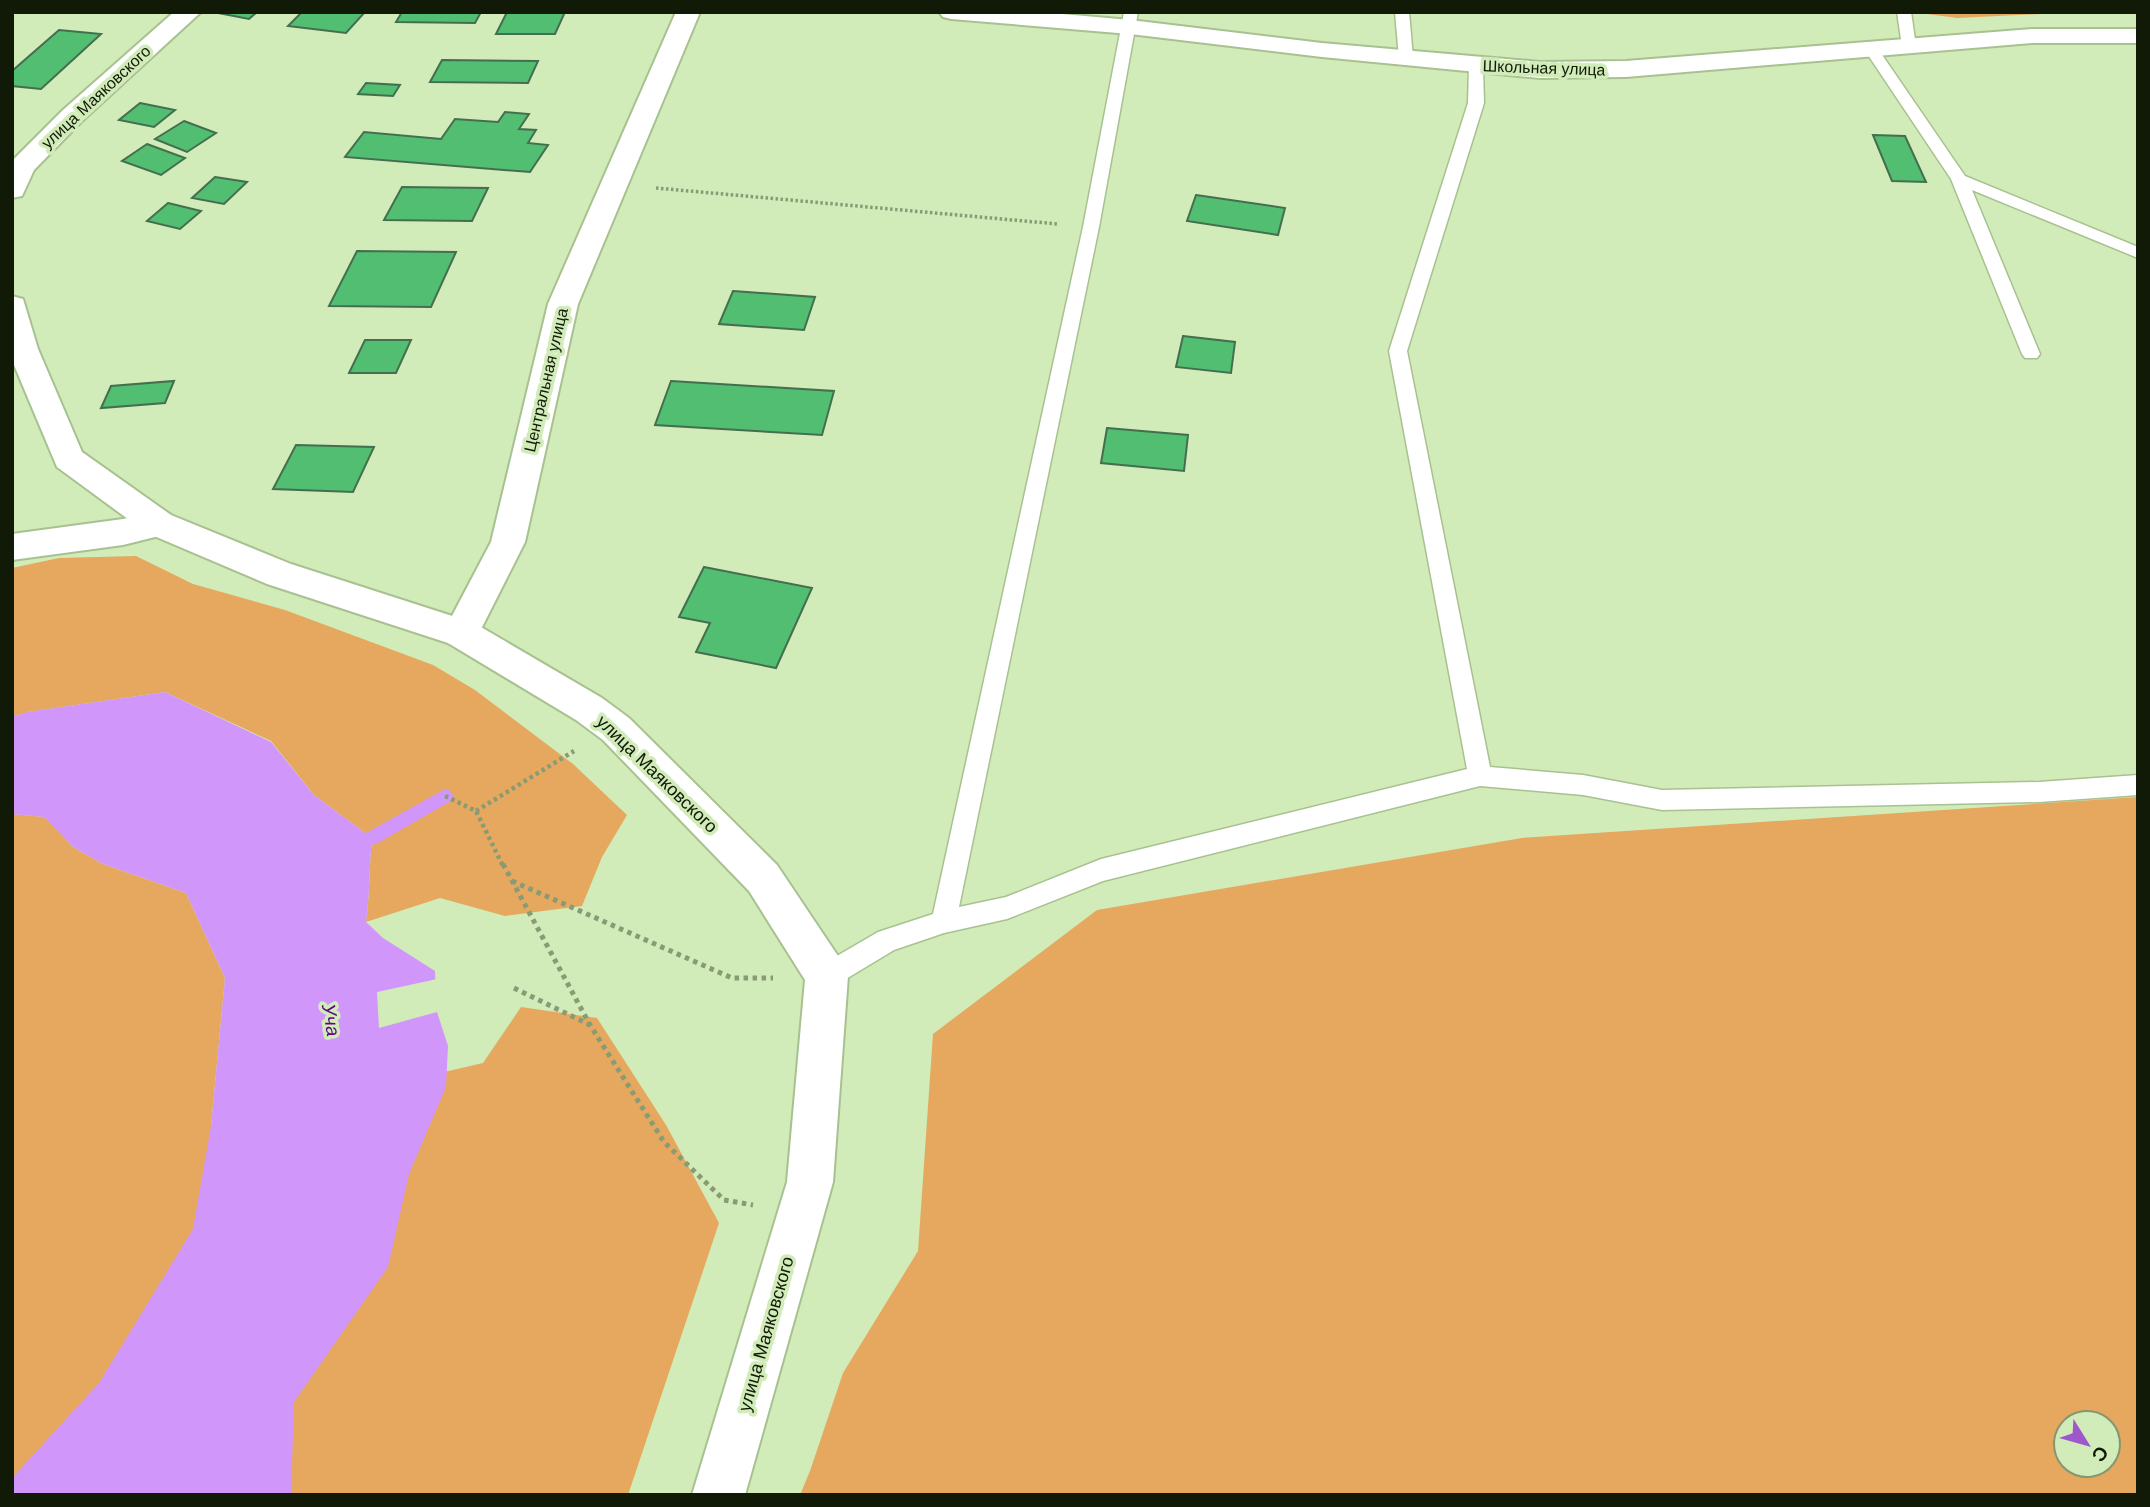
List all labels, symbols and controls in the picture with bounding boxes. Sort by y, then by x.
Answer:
street label: улица Маяковского [38,42,154,152]
street label: Школьная улица [1482,57,1606,79]
street label: Центральная улица [521,306,571,454]
street label: улица Маяковского [592,711,722,837]
water label: Уча [318,1001,344,1038]
street label: улица Маяковского [734,1254,798,1414]
north arrow [2052,1409,2122,1479]
text: С [2087,1442,2113,1466]

